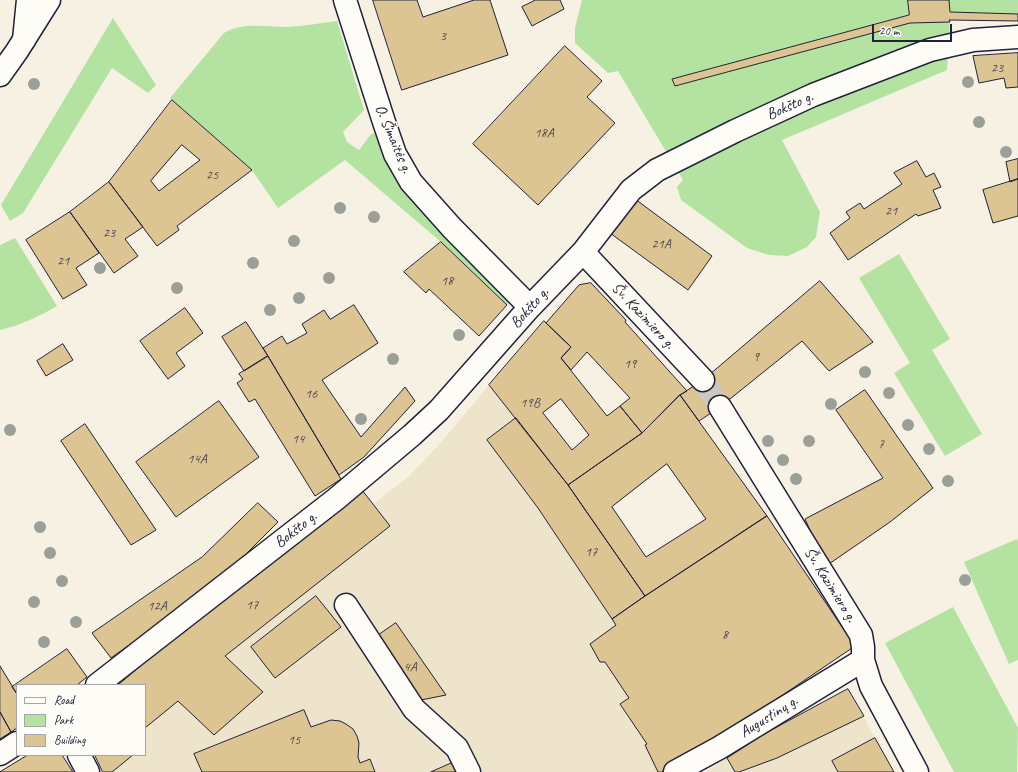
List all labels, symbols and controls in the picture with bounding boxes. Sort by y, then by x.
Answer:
scale bar [874,16,954,42]
text: 20 m [879,23,899,39]
house number: 3 [440,28,446,44]
house number: 23 [991,60,1003,76]
street label: Bokšto g. [764,87,816,125]
street label: O. Šimaitės g. [370,102,416,176]
house number: 18A [534,125,554,141]
house number: 25 [206,167,218,183]
house number: 21 [885,203,897,219]
house number: 23 [103,225,115,241]
house number: 21A [651,236,671,252]
house number: 21 [57,253,69,269]
house number: 18 [441,273,453,289]
street label: Šv. Kazimiero g. [607,279,679,353]
street label: Bokšto g. [506,283,554,333]
house number: 9 [753,349,759,365]
house number: 19 [624,356,636,372]
house number: 16 [305,386,317,402]
house number: 19B [520,395,540,411]
house number: 14 [292,431,304,447]
house number: 7 [878,436,884,452]
house number: 14A [187,451,207,467]
street label: Bokšto g. [271,507,321,553]
house number: 17 [585,544,597,560]
street label: Šv. Kazimiero g. [799,544,861,626]
house number: 17 [246,597,258,613]
house number: 12A [147,598,167,614]
house number: 8 [722,627,728,643]
house number: 4A [403,659,417,675]
legend [16,684,146,756]
text: Road [54,692,74,708]
street label: Augustinų g. [736,692,802,742]
text: Park [54,712,73,728]
text: Building [54,732,86,748]
house number: 15 [288,732,300,748]

